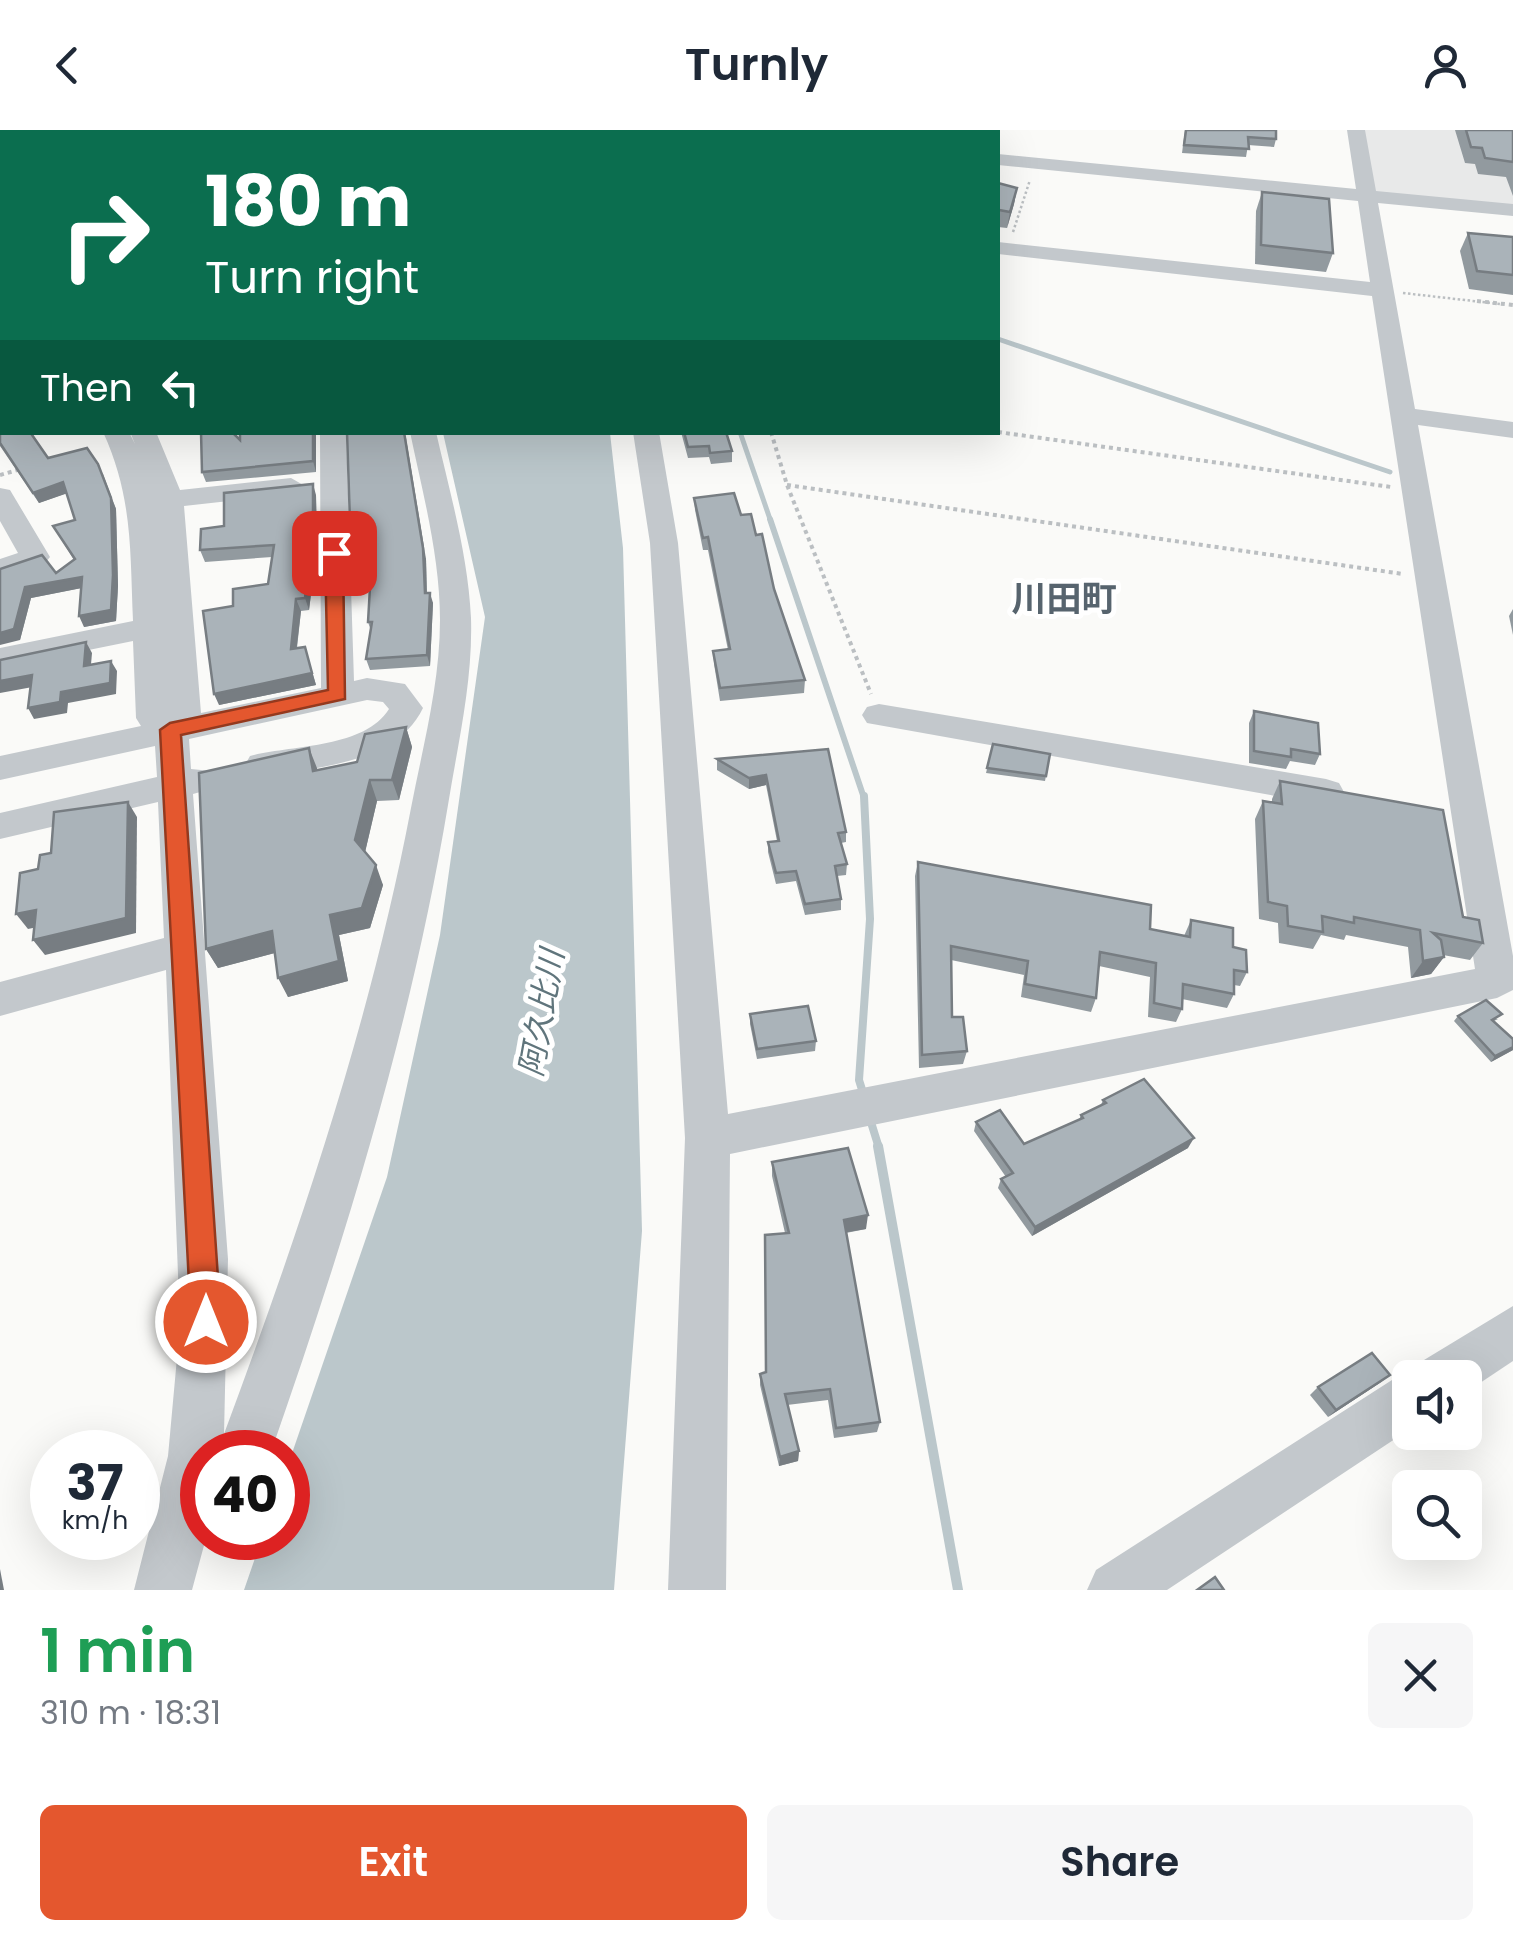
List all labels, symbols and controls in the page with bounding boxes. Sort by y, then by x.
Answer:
text: Turnly [685,33,828,96]
icon: back [40,38,95,93]
icon: person [1418,38,1473,93]
text: 180 m [205,152,411,251]
icon: right [40,170,170,300]
text: Turn right [205,246,419,309]
icon: left [153,360,208,415]
text: Then [40,361,133,414]
pin [292,511,377,596]
icon: arrive [307,526,362,581]
district label: 川田町 [1011,574,1117,623]
water label: 阿久比川 [508,943,575,1080]
position arrow [154,1270,258,1374]
map controls [1392,1360,1482,1560]
button: sound [1392,1360,1482,1450]
speed limit sign: 40 [180,1430,310,1560]
text: 37 [67,1447,124,1518]
button: search [1392,1470,1482,1560]
text: km/h [62,1503,128,1538]
text: 1 min [40,1609,195,1693]
button: close [1368,1623,1473,1728]
text: 310 m · 18:31 [40,1690,221,1735]
button: Exit [40,1805,747,1920]
button: Share [767,1805,1473,1920]

